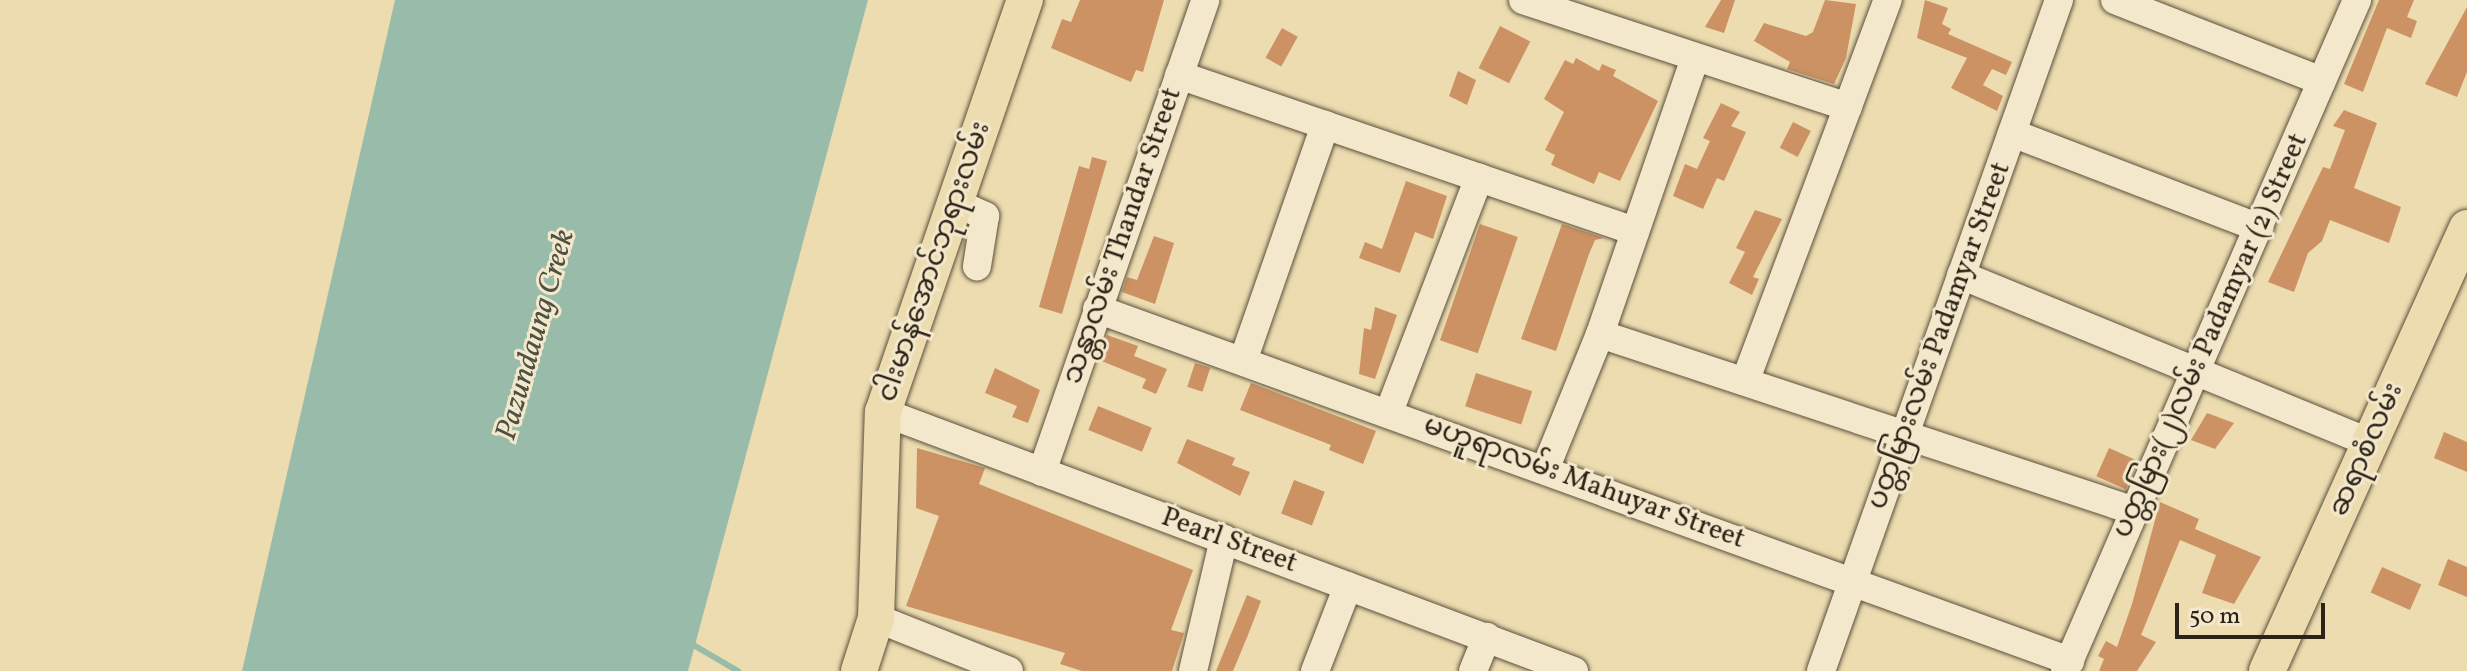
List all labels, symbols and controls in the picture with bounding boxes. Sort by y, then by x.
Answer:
street label: သန္တာလမ်း Thandar Street [1056,83,1190,389]
street label: ငါးမာန်အောင်ဘုရားလမ်း [871,117,999,407]
street label: ပတ္တမြား(၂)လမ်း Padamyar (2) Street [2106,128,2316,544]
street label: ပတ္တမြားလမ်း Padamyar Street [1861,158,2019,514]
water label: Pazundaung Creek [489,226,583,444]
street label: ဆရာစံလမ်း [2323,378,2411,522]
street label: မဟူရာလမ်း Mahuyar Street [1419,409,1749,557]
street label: Pearl Street [1157,501,1301,581]
scale bar [2179,587,2329,637]
text: 50 m [2189,600,2241,634]

